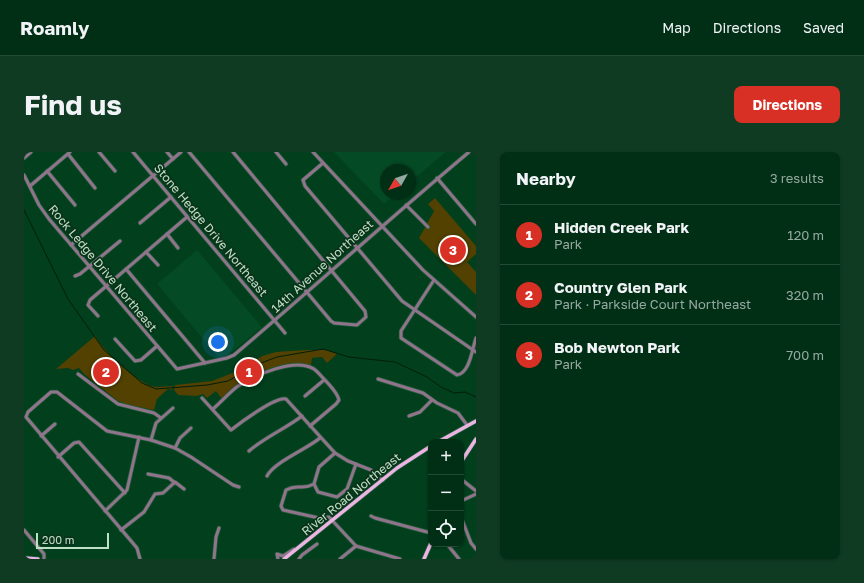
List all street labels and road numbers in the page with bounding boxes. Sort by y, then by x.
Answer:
street label: Stone Hedge Drive Northeast [151,161,271,300]
street label: Rock Ledge Drive Northeast [46,202,161,335]
street label: 14th Avenue Northeast [268,216,376,316]
street label: River Road Northeast [298,449,404,539]

